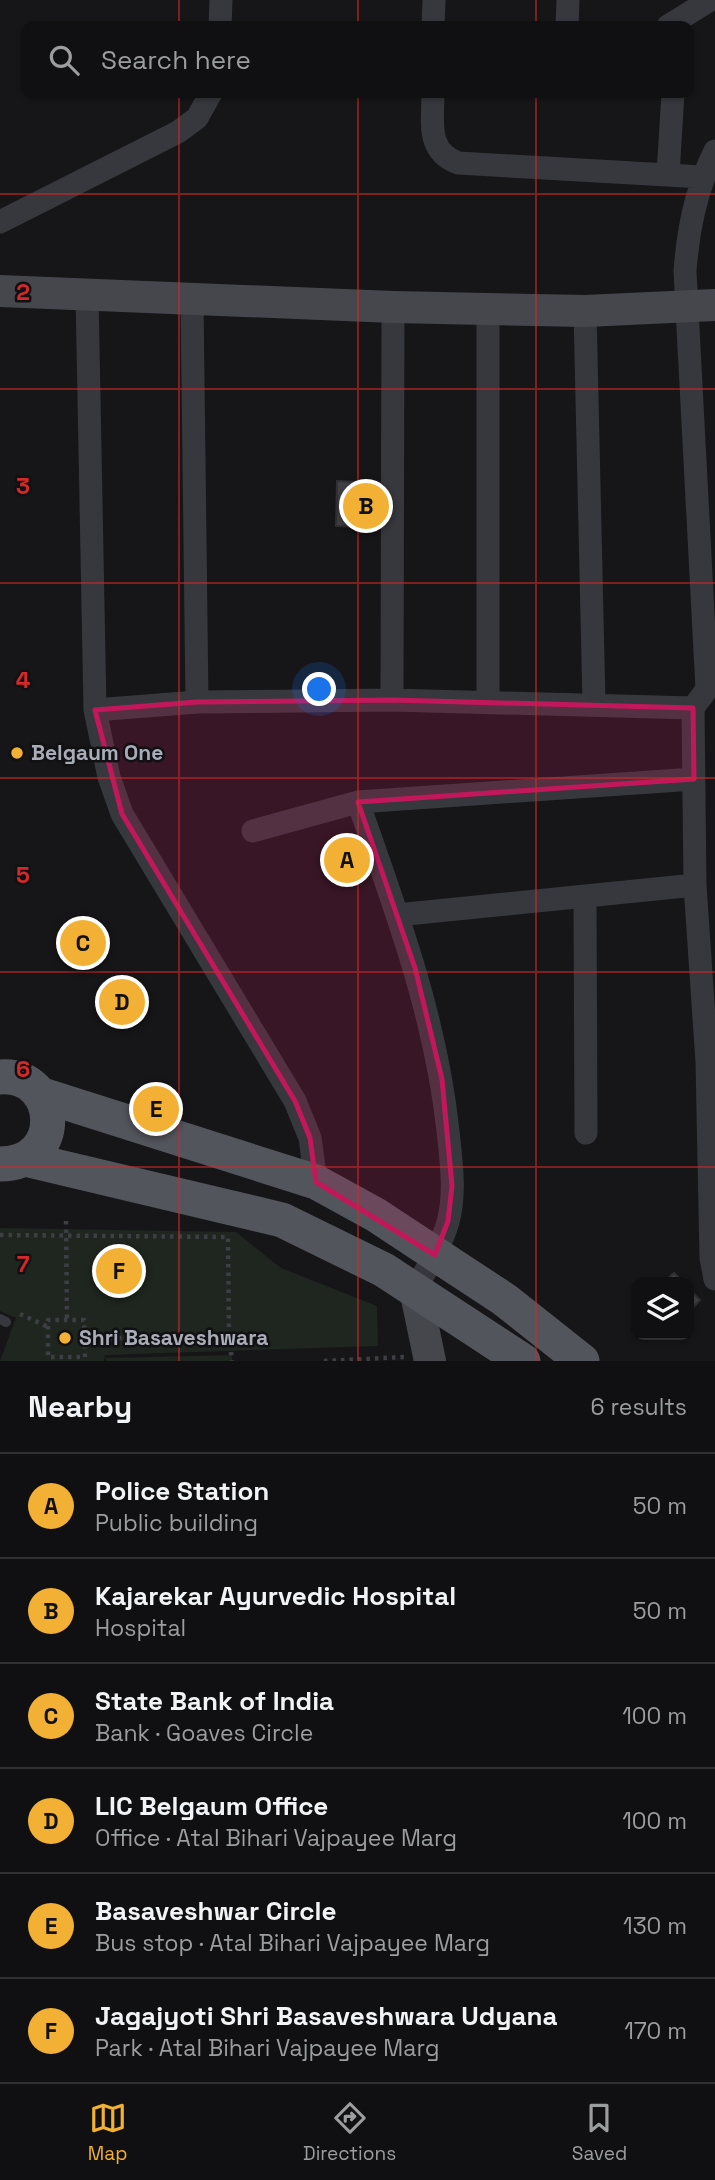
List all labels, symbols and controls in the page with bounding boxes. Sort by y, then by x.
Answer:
search box [21,21,694,98]
icon: search [45,41,83,79]
text: Search here [101,43,251,77]
text: 2 [16,277,30,307]
text: 3 [16,471,30,501]
pin: B [343,480,389,532]
text: 4 [16,665,31,695]
your location [302,672,336,706]
place label: Belgaum One [31,739,163,766]
marker: Belgaum One [9,745,25,761]
pin: A [324,834,370,886]
text: 5 [16,860,30,890]
pin: C [60,917,106,969]
pin: D [99,976,145,1028]
text: 6 [16,1054,30,1084]
pin: E [133,1083,179,1135]
pin: F [96,1245,142,1297]
text: 7 [17,1249,30,1279]
map controls [631,1277,694,1340]
button: layers [631,1277,694,1340]
place label: Shri Basaveshwara [79,1324,268,1351]
marker: Shri Basaveshwara [57,1330,73,1346]
text: Nearby [28,1387,132,1426]
text: 6 results [591,1392,687,1422]
text: Police Station [95,1474,269,1508]
text: A [44,1491,58,1521]
text: 50 m [633,1491,687,1521]
text: Public building [95,1508,258,1538]
text: Kajarekar Ayurvedic Hospital [95,1579,456,1613]
text: B [43,1596,59,1626]
text: 50 m [633,1596,687,1626]
text: Hospital [95,1613,186,1643]
text: State Bank of India [95,1684,334,1718]
text: C [44,1701,58,1731]
text: 100 m [622,1701,687,1731]
text: Bank · Goaves Circle [95,1718,313,1748]
text: LIC Belgaum Office [95,1789,328,1823]
text: D [43,1806,59,1836]
text: 100 m [622,1806,687,1836]
text: Office · Atal Bihari Vajpayee Marg [95,1823,457,1853]
text: Basaveshwar Circle [95,1894,337,1928]
text: E [45,1911,57,1941]
text: 130 m [623,1911,687,1941]
text: Bus stop · Atal Bihari Vajpayee Marg [95,1928,490,1958]
text: Jagajyoti Shri Basaveshwara Udyana [95,1999,558,2033]
text: F [45,2016,57,2046]
text: 170 m [624,2016,687,2046]
text: Park · Atal Bihari Vajpayee Marg [95,2033,440,2063]
tab: Map [88,2099,127,2166]
tab: Directions [303,2099,396,2166]
tab: Saved [572,2099,627,2166]

